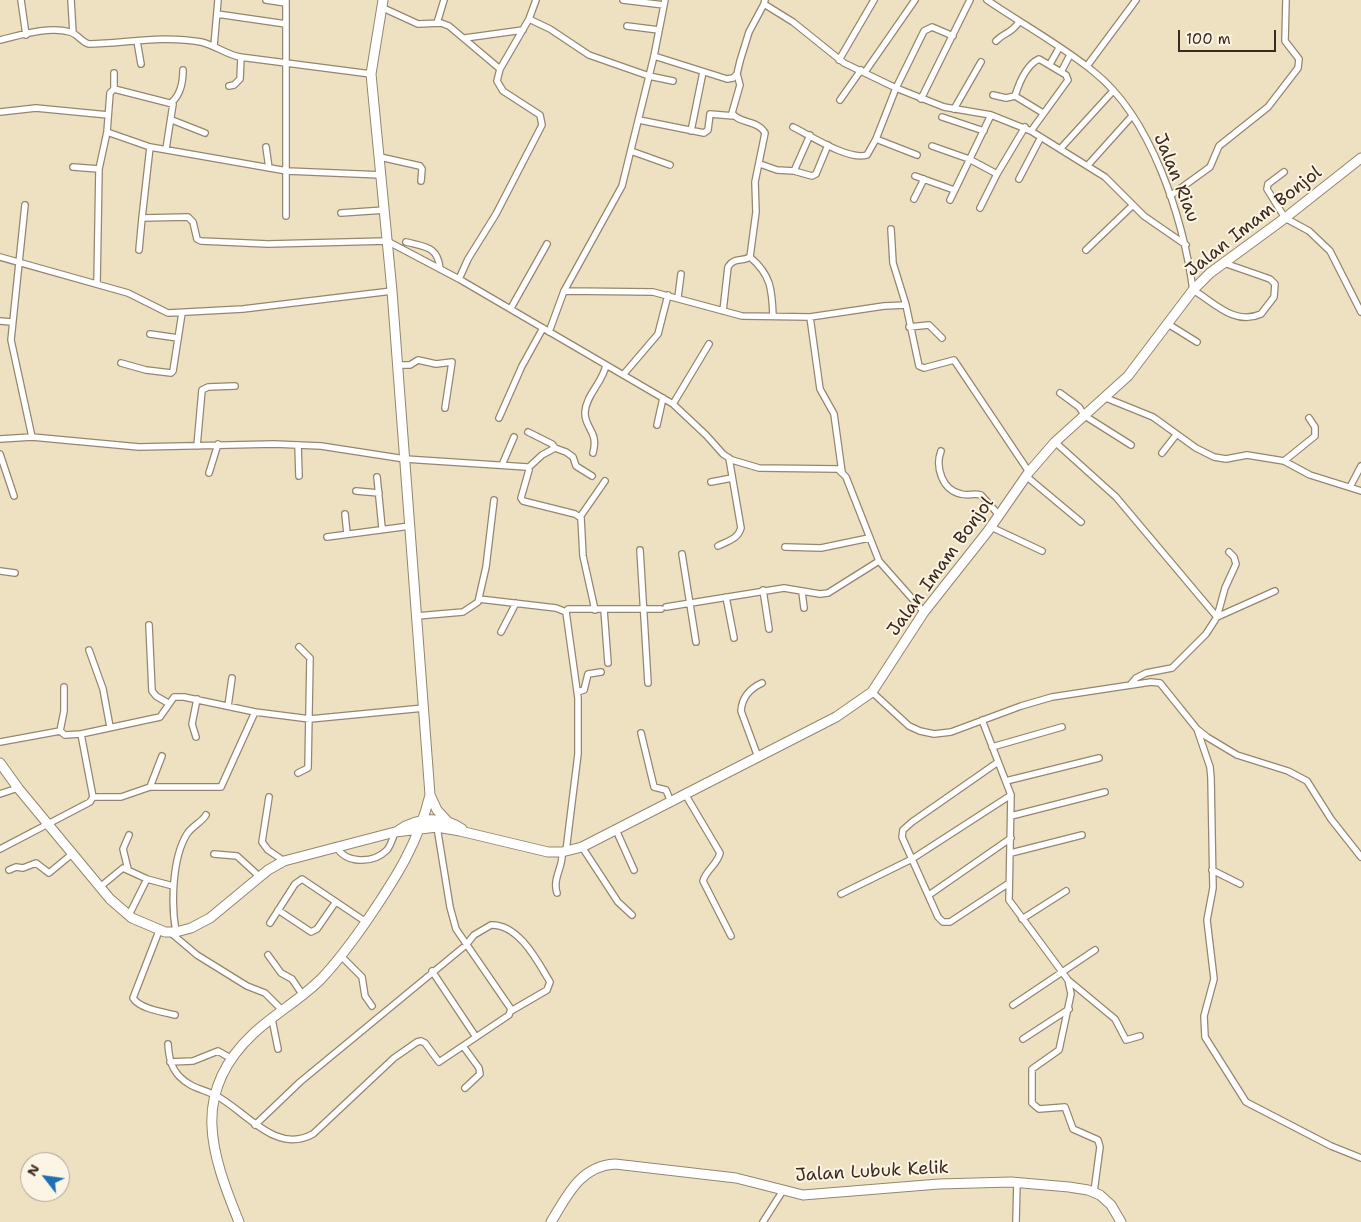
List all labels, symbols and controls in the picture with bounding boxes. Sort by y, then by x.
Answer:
scale bar [1181,20,1278,52]
text: 100 m [1186,29,1231,49]
street label: Jalan Riau [1148,130,1204,226]
street label: Jalan Imam Bonjol [1182,162,1326,282]
street label: Jalan Imam Bonjol [883,493,999,641]
north arrow [20,1152,70,1202]
street label: Jalan Lubuk Kelik [795,1157,949,1187]
text: N [22,1161,43,1179]

